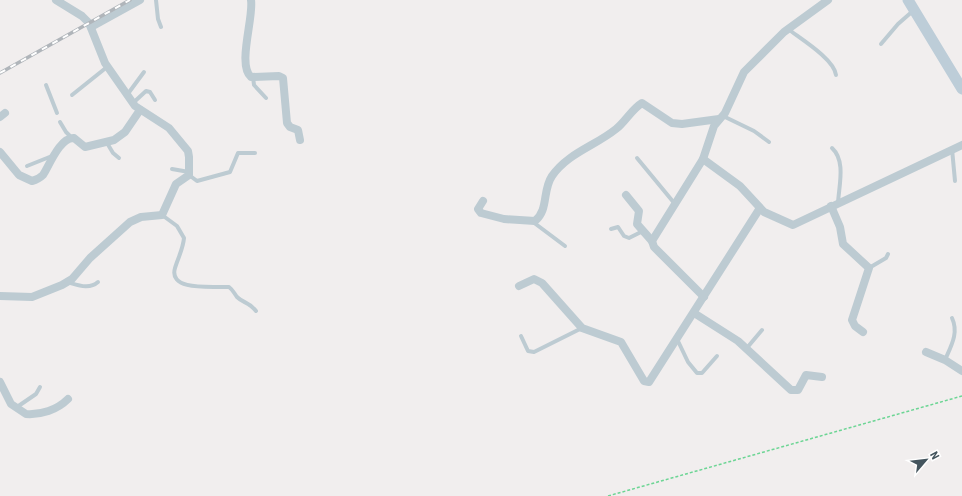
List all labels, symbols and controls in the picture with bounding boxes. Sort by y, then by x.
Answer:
north arrow [906,440,946,480]
text: N [927,450,942,462]

